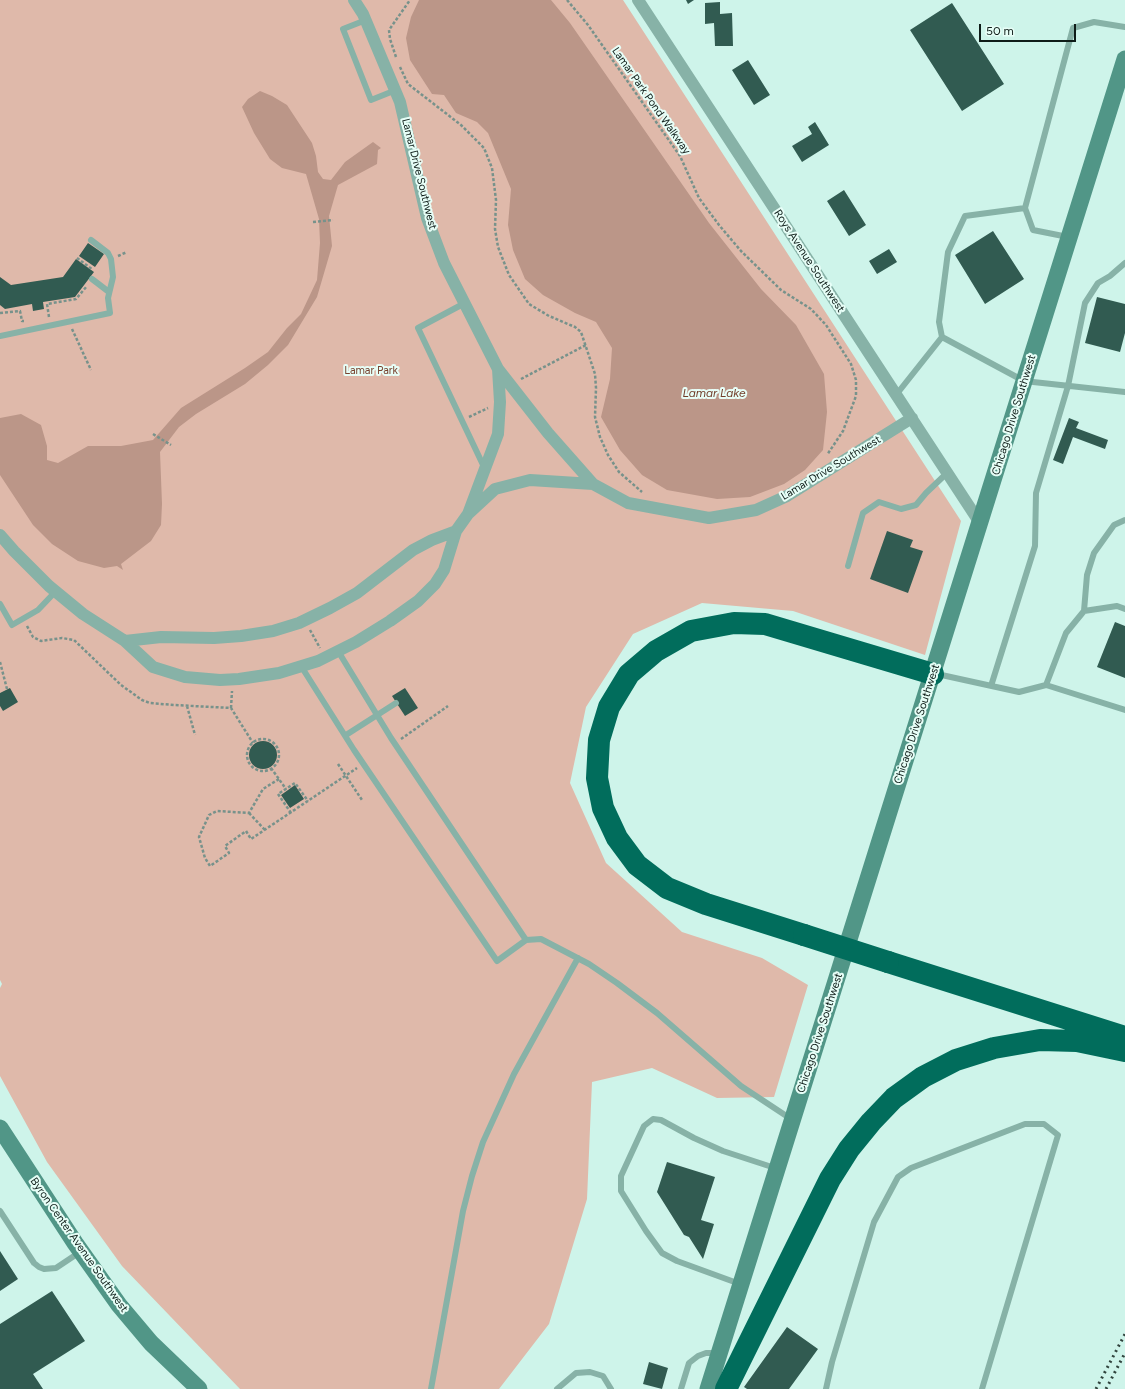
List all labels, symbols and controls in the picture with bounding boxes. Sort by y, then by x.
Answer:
scale bar [981,16,1078,42]
text: 50 m [986,24,1014,38]
street label: Lamar Park Pond Walkway [609,45,693,157]
street label: Lamar Drive Southwest [399,117,439,231]
street label: Roys Avenue Southwest [771,207,847,315]
street label: Chicago Drive Southwest [989,353,1039,477]
park label: Lamar Park [344,364,398,378]
water label: Lamar Lake [682,386,746,400]
street label: Lamar Drive Southwest [779,433,883,503]
street label: Chicago Drive Southwest [891,662,943,786]
street label: Chicago Drive Southwest [794,971,846,1095]
street label: Byron Center Avenue Southwest [27,1175,131,1315]

